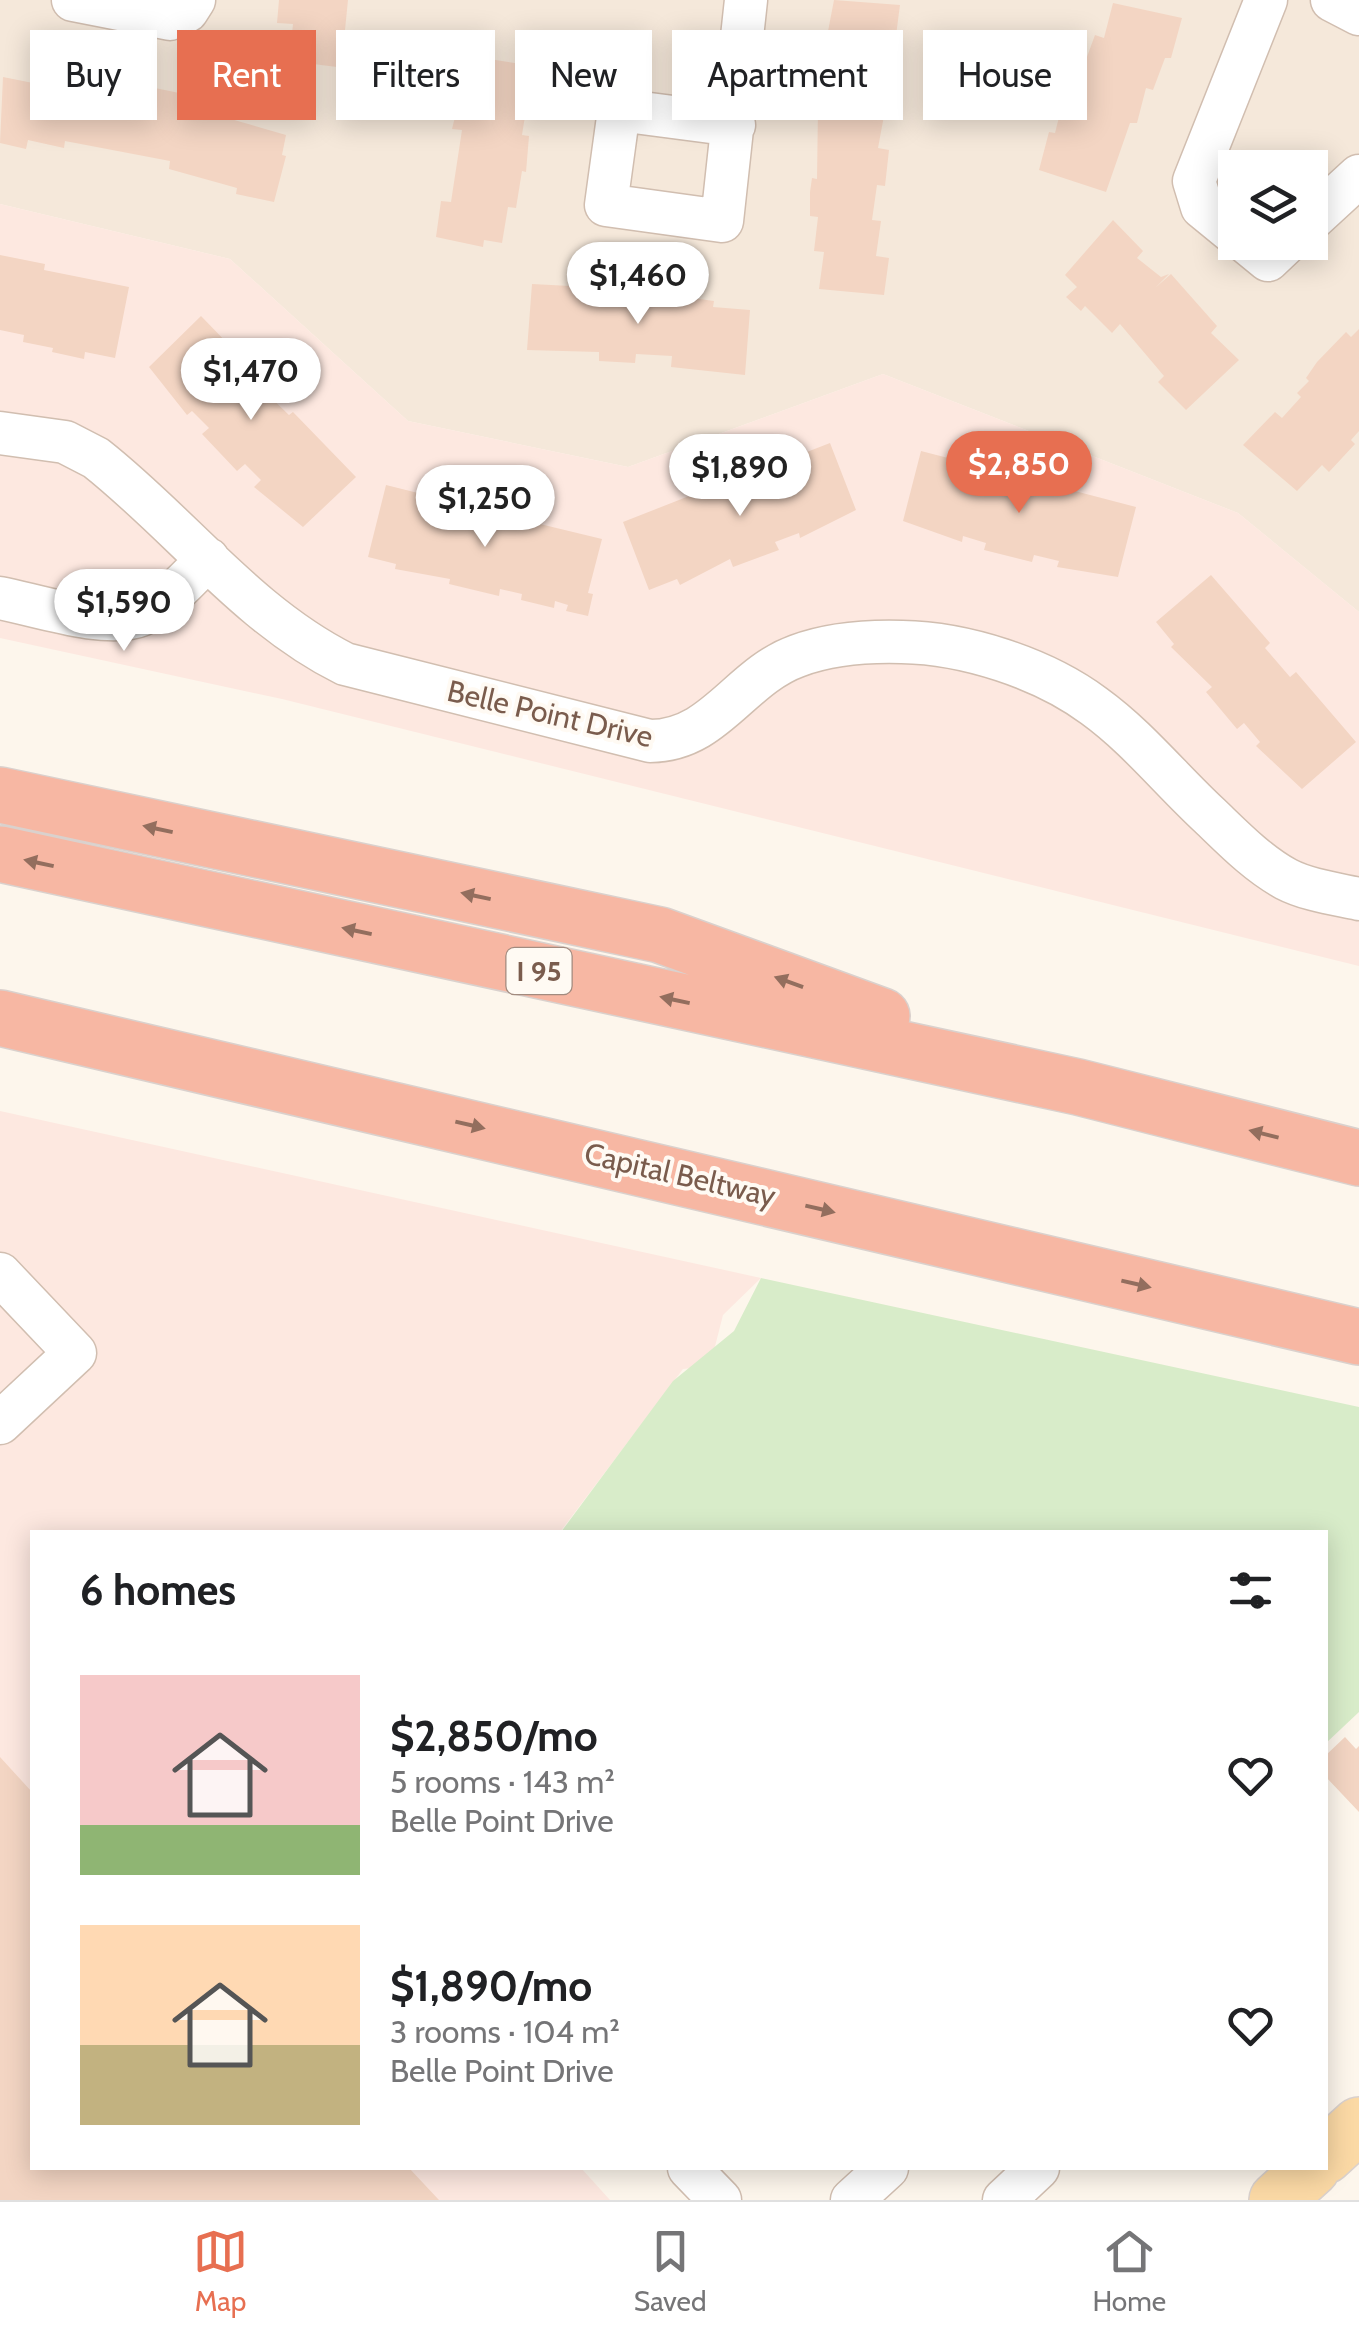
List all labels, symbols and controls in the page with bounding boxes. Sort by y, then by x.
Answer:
chip: Buy [30,30,157,120]
chip: Rent [177,30,316,120]
chip: Filters [336,30,495,120]
chip: New [515,30,652,120]
chip: Apartment [672,30,903,120]
chip: House [923,30,1087,120]
map controls [1218,150,1328,260]
button: layers [1218,150,1328,260]
pin: $1,460 [557,242,719,327]
text: $1,460 [589,255,687,294]
pin: $1,470 [170,338,332,423]
text: $1,470 [203,351,299,390]
pin: $2,850 [938,431,1100,516]
pin: $1,890 [659,434,821,519]
text: $2,850 [968,444,1070,483]
text: $1,890 [691,447,789,486]
pin: $1,250 [404,465,566,550]
text: $1,250 [438,478,532,517]
pin: $1,590 [43,569,205,654]
text: $1,590 [76,582,172,621]
street label: Belle Point Drive [444,672,656,755]
one-way arrow [143,820,174,836]
one-way arrow [24,854,55,870]
one-way arrow [460,888,491,904]
one-way arrow [341,923,372,939]
road number: I 95 [506,948,572,994]
one-way arrow [773,974,803,989]
one-way arrow [659,992,690,1007]
one-way arrow [455,1118,486,1133]
one-way arrow [1248,1126,1279,1141]
street label: Capital Beltway [581,1135,779,1214]
one-way arrow [805,1202,836,1217]
one-way arrow [1121,1277,1152,1292]
icon: filters [1223,1563,1278,1618]
text: 6 homes [80,1564,236,1616]
text: $2,850/mo [390,1710,598,1762]
icon: home [160,1715,280,1835]
icon: heart [1223,1748,1278,1803]
text: 5 rooms · 143 m² [390,1762,615,1801]
text: Belle Point Drive [390,1801,614,1840]
text: $1,890/mo [390,1960,592,2012]
icon: home [160,1965,280,2085]
icon: heart [1223,1998,1278,2053]
text: 3 rooms · 104 m² [390,2012,620,2051]
text: Belle Point Drive [390,2051,614,2090]
tab: Map [193,2224,248,2318]
tab: Saved [634,2224,707,2318]
tab: Home [1092,2224,1166,2318]

